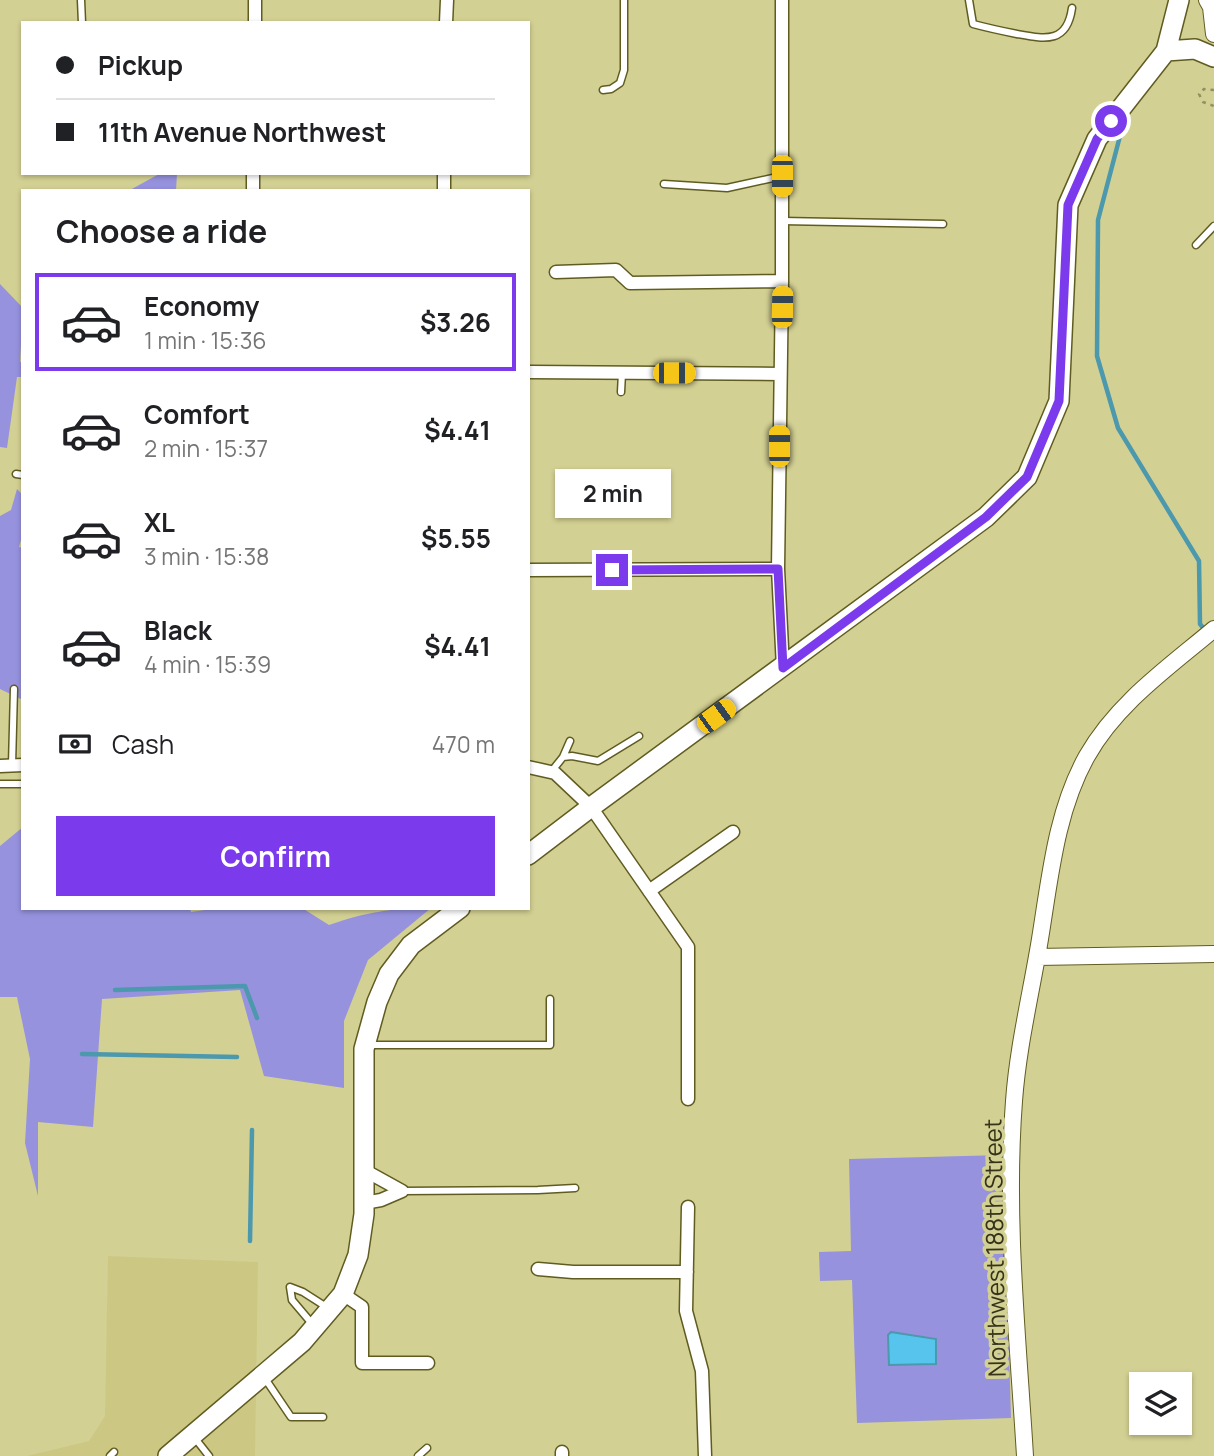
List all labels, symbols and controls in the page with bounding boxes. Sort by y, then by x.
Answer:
text: Pickup [98,47,183,83]
route start [1095,105,1127,137]
text: 11th Avenue Northwest [98,114,386,150]
car [772,155,793,197]
text: Choose a ride [56,209,267,253]
car [772,286,793,328]
text: Economy [144,288,259,324]
icon: car [60,291,123,354]
text: $3.26 [420,304,491,340]
text: 1 min · 15:36 [144,324,267,356]
car [654,363,696,384]
text: Comfort [144,396,250,432]
icon: car [60,399,123,462]
text: $4.41 [424,412,491,448]
car [769,425,790,467]
text: 2 min · 15:37 [144,432,268,464]
callout: 2 min [554,468,670,518]
text: 2 min [583,477,643,509]
text: XL [144,504,175,540]
icon: car [60,507,123,570]
text: $5.55 [421,520,491,556]
text: 3 min · 15:38 [144,540,269,572]
route end [596,554,628,586]
text: Black [144,612,212,648]
icon: car [60,615,123,678]
text: $4.41 [424,628,491,664]
text: 4 min · 15:39 [144,648,271,680]
car [693,695,740,737]
icon: cash [56,725,94,763]
text: Cash [112,726,174,762]
text: 470 m [432,728,495,760]
button: Confirm [56,816,495,896]
street label: Northwest 188th Street [975,1118,1013,1378]
map controls [1129,1372,1192,1435]
button: layers [1129,1372,1192,1435]

